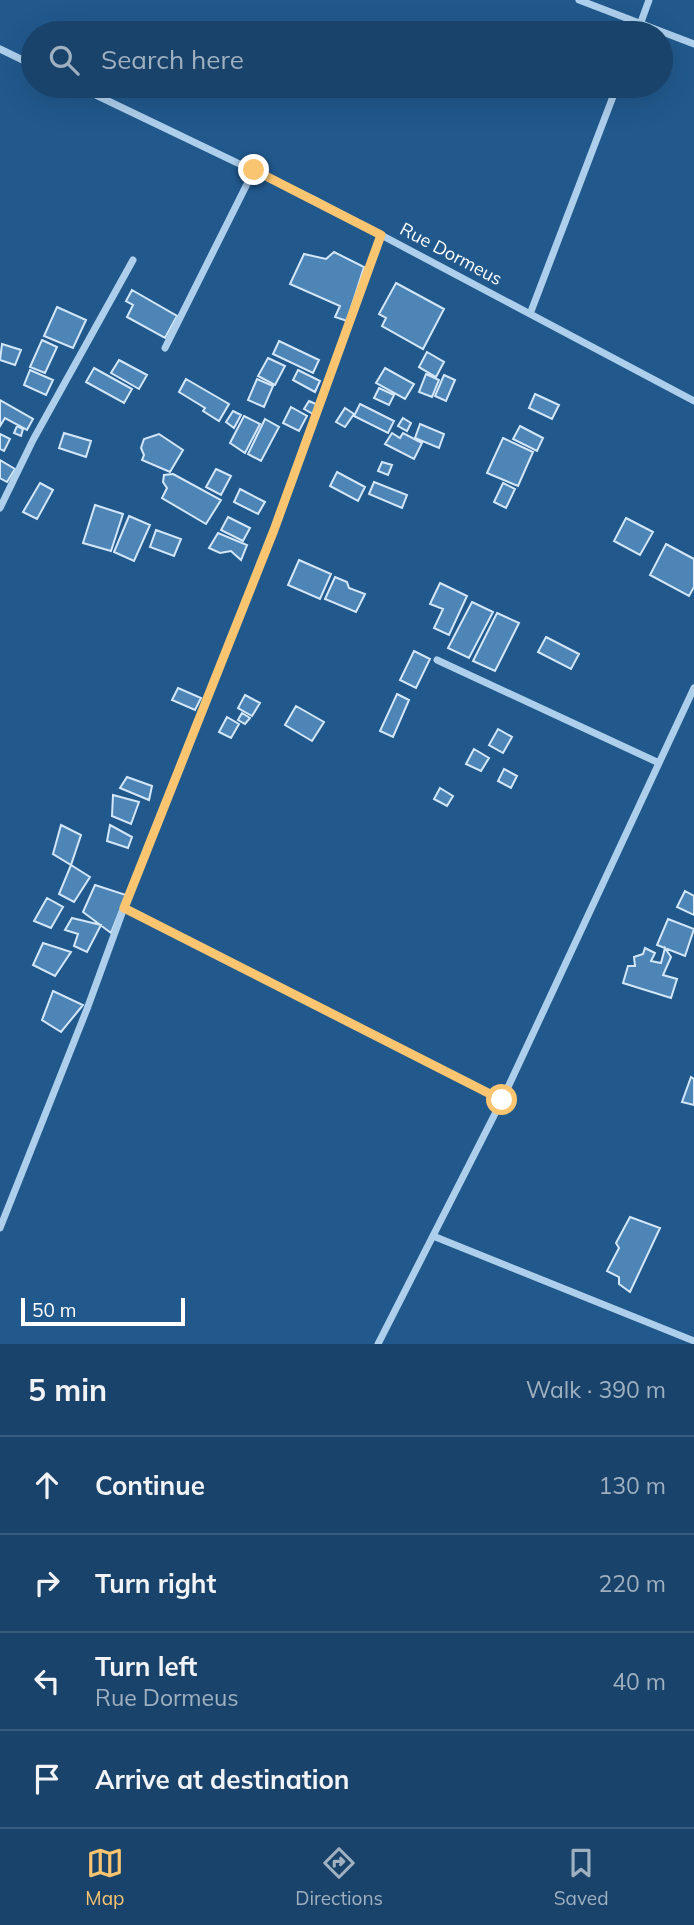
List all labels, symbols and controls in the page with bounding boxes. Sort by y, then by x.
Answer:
search box [21,21,673,98]
icon: search [45,41,83,79]
text: Search here [101,43,244,76]
route end [238,154,269,185]
street label: Rue Dormeus [396,217,506,290]
route start [486,1084,517,1115]
scale bar [21,1295,186,1327]
text: 50 m [32,1298,76,1322]
text: 5 min [28,1371,107,1409]
text: Walk · 390 m [526,1375,666,1404]
icon: ahead [28,1466,66,1504]
text: Continue [95,1469,205,1502]
text: 130 m [598,1471,666,1500]
icon: right [28,1564,66,1602]
text: Turn right [95,1567,216,1600]
text: 220 m [598,1569,666,1598]
text: Turn left [95,1650,197,1683]
icon: left [28,1662,66,1700]
text: 40 m [612,1667,666,1696]
text: Rue Dormeus [95,1683,239,1712]
icon: arrive [28,1760,66,1798]
text: Arrive at destination [95,1763,350,1796]
tab: Map [85,1844,124,1910]
tab: Directions [295,1844,383,1910]
tab: Saved [554,1844,609,1910]

